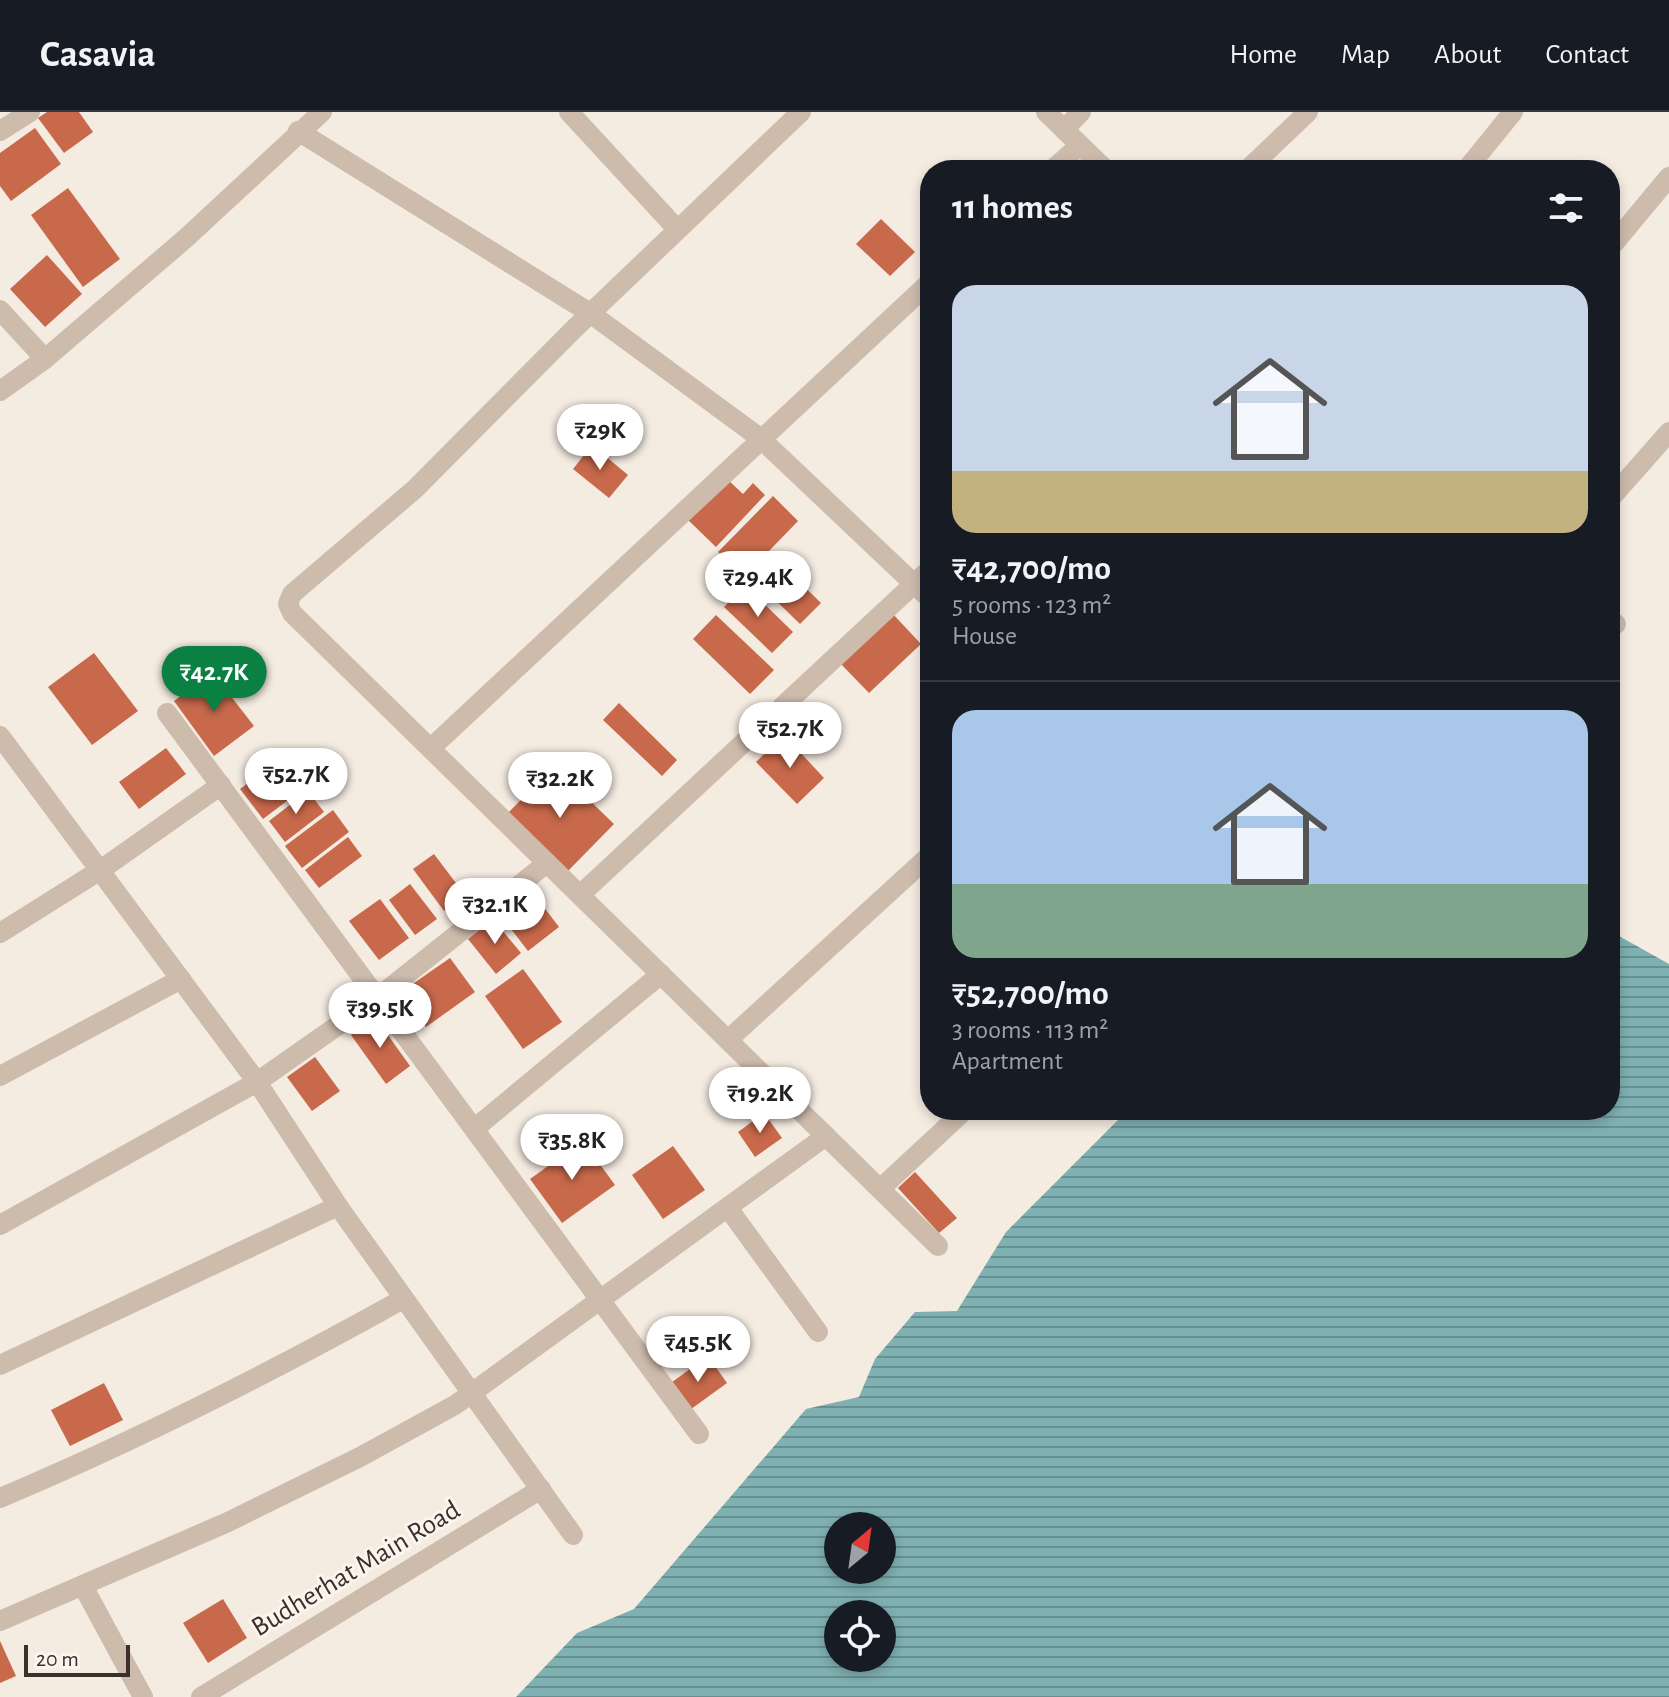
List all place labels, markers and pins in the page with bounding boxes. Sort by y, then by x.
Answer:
pin: ₹29K [553,404,647,472]
pin: ₹29.4K [693,551,823,619]
pin: ₹42.7K [149,646,279,714]
pin: ₹52.7K [725,702,855,770]
pin: ₹52.7K [231,748,361,816]
pin: ₹32.2K [495,752,625,820]
pin: ₹32.1K [430,878,560,946]
pin: ₹39.5K [315,982,445,1050]
pin: ₹19.2K [695,1067,825,1135]
pin: ₹35.8K [507,1114,637,1182]
pin: ₹45.5K [633,1316,763,1384]

